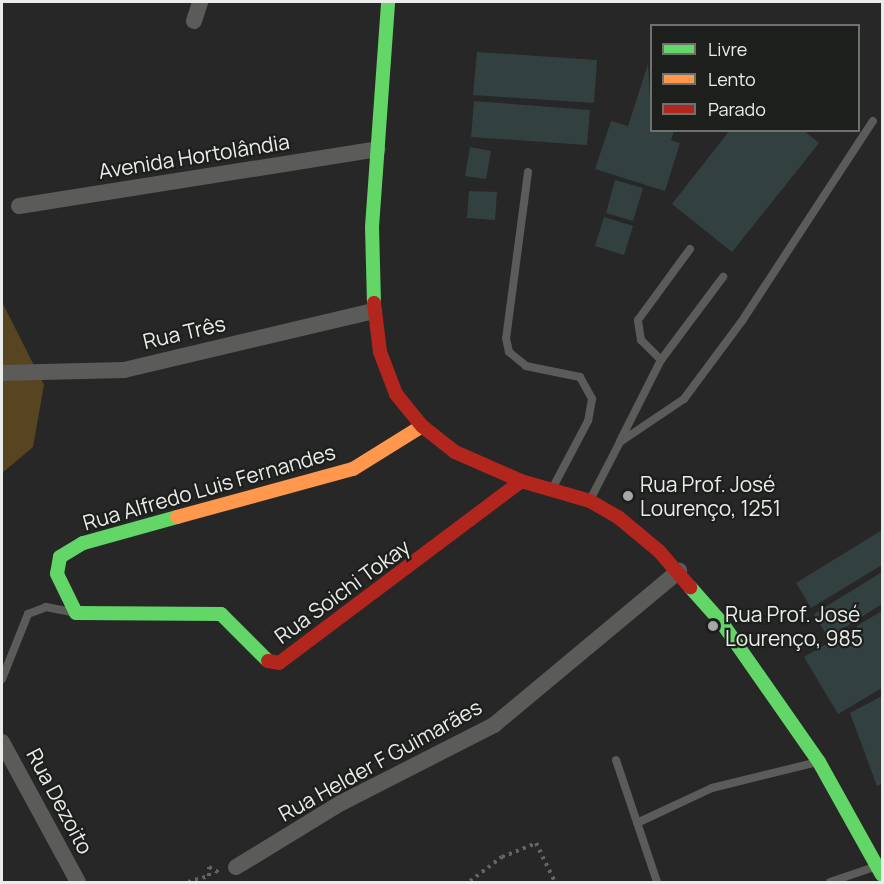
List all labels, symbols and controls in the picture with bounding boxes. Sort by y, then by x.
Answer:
legend [650,24,860,132]
text: Livre [708,37,747,61]
text: Lento [708,67,756,91]
text: Parado [708,97,766,121]
street label: Avenida Hortolândia [97,128,291,184]
street label: Rua Três [140,310,228,354]
street label: Rua Alfredo Luis Fernandes [80,439,338,535]
place label: Rua Prof. José Lourenço, 1251 [640,471,781,521]
marker: Rua Prof. José Lourenço, 1251 [621,489,635,503]
street label: Rua Soichi Tokay [270,534,414,648]
place label: Rua Prof. José Lourenço, 985 [725,601,863,651]
marker: Rua Prof. José Lourenço, 985 [706,619,720,633]
street label: Rua Helder F Guimarães [274,694,486,826]
street label: Rua Dezoito [22,744,98,858]

